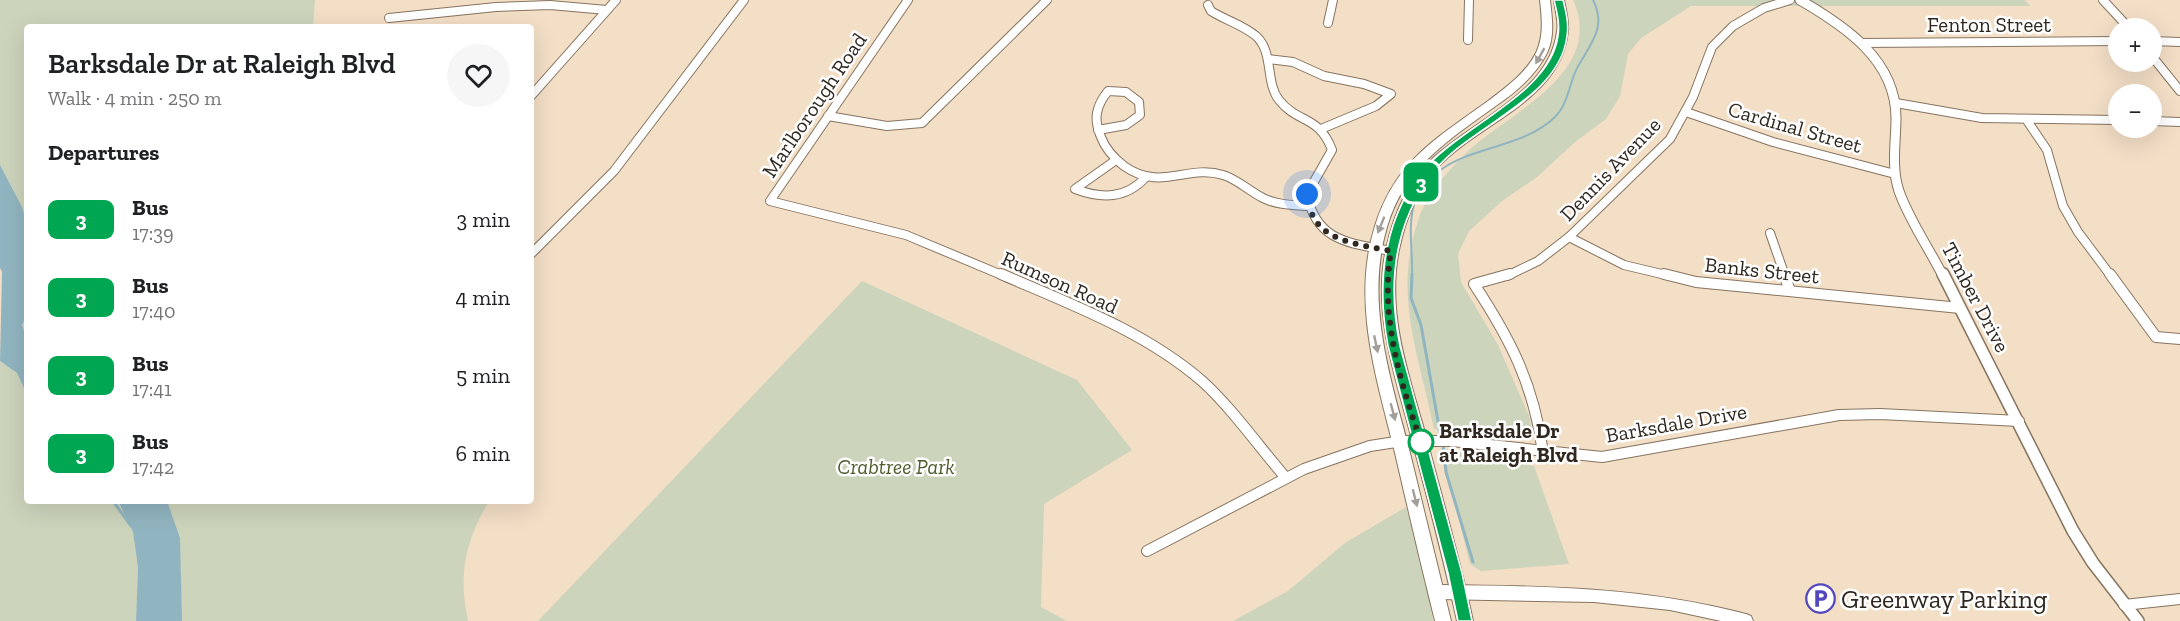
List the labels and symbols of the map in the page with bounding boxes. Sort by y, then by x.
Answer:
street label: Fenton Street [1927,12,2051,37]
street label: Marlborough Road [756,28,872,182]
one-way arrow [1535,48,1545,65]
street label: Cardinal Street [1725,96,1865,158]
street label: Dennis Avenue [1554,112,1666,226]
line badge: 3 [1402,162,1440,201]
your location [1292,179,1322,209]
one-way arrow [1376,217,1386,235]
street label: Timber Drive [1937,238,2015,356]
street label: Rumson Road [998,245,1123,319]
street label: Banks Street [1703,252,1821,288]
one-way arrow [1372,335,1381,354]
street label: Barksdale Drive [1603,398,1749,448]
one-way arrow [1389,402,1399,421]
place label: Barksdale Dr at Raleigh Blvd [1439,418,1578,467]
marker: Barksdale Dr at Raleigh Blvd [1408,429,1434,455]
park label: Crabtree Park [837,454,955,479]
one-way arrow [1410,489,1420,507]
parking icon: Greenway Parking [1804,583,1836,615]
place label: Greenway Parking [1841,583,2047,615]

